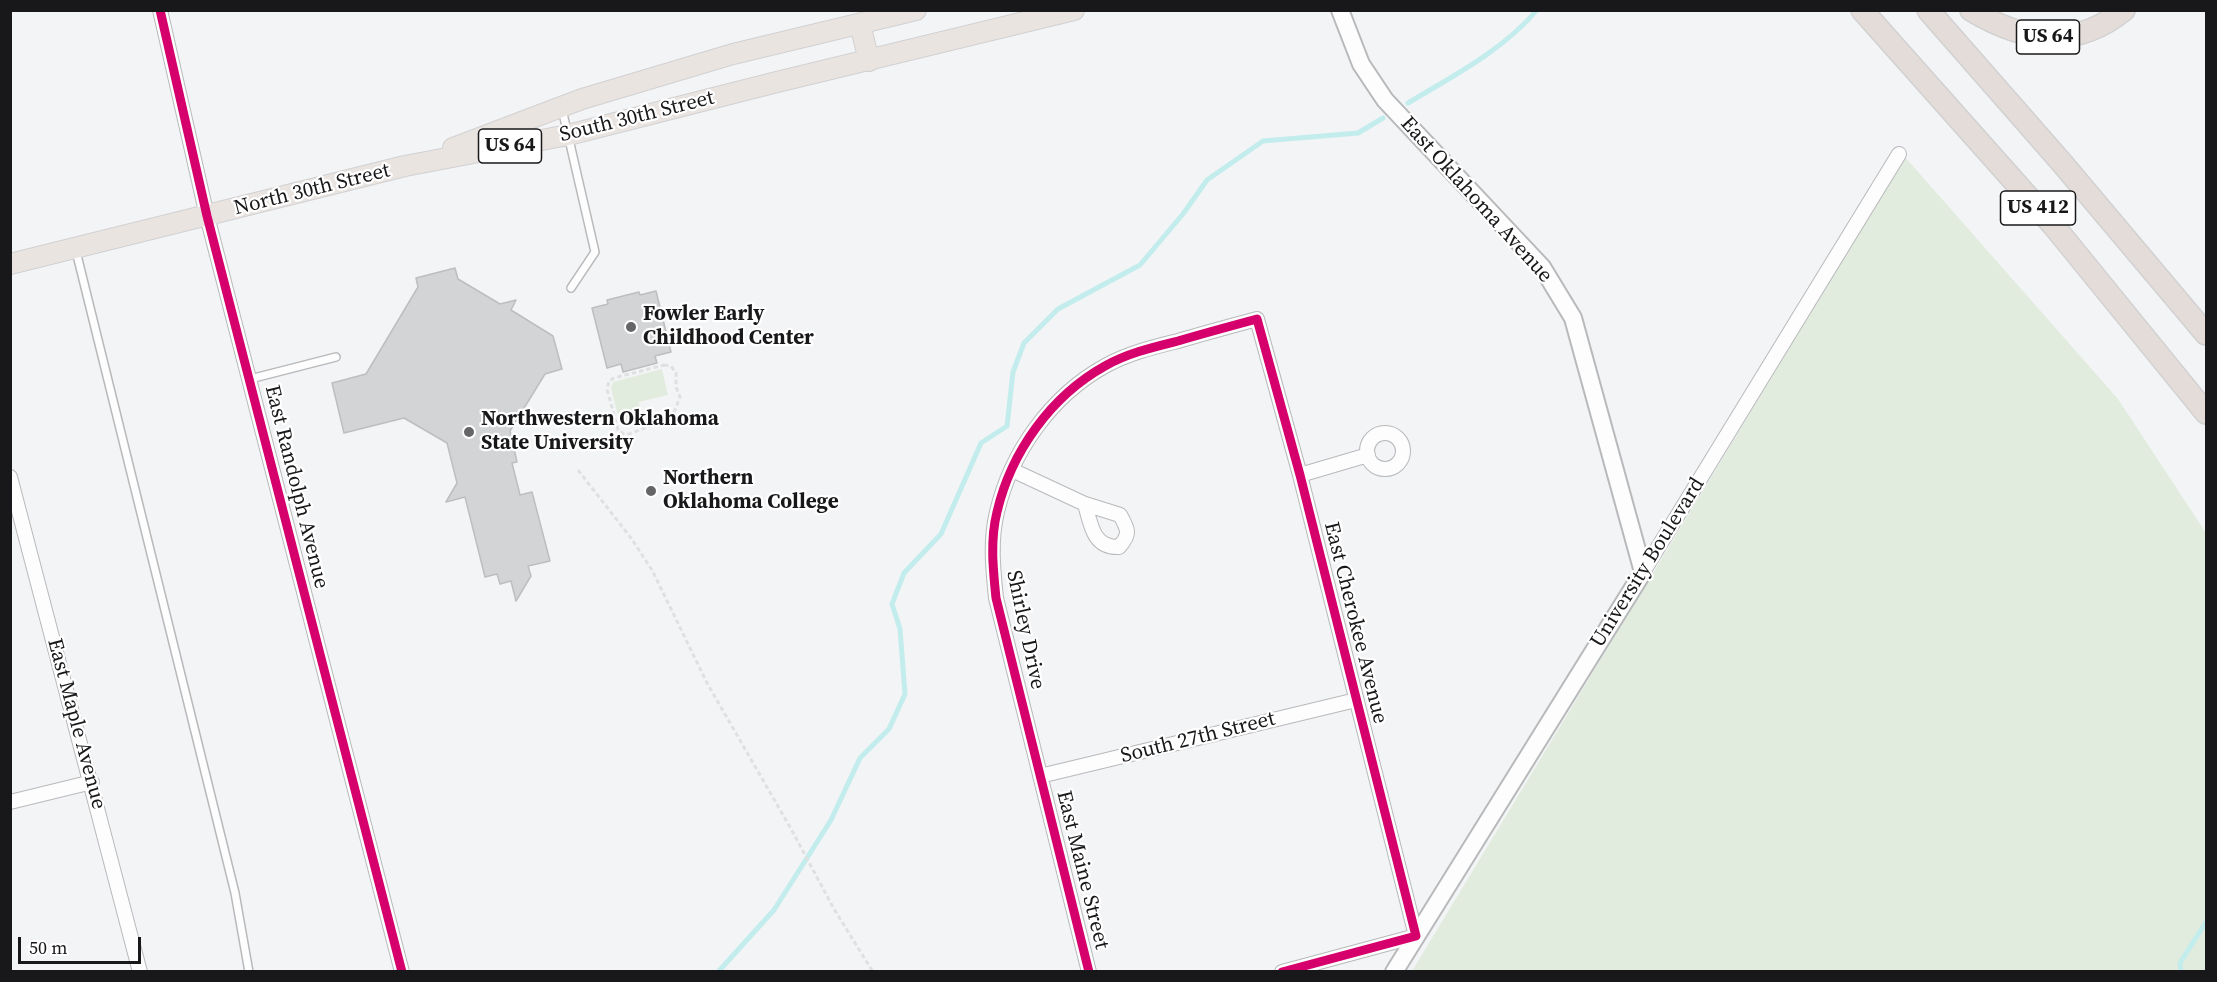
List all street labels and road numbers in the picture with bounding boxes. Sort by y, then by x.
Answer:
road number: US 64 [2016,20,2080,54]
street label: South 30th Street [557,86,717,148]
street label: East Oklahoma Avenue [1395,112,1557,288]
road number: US 64 [478,129,542,163]
street label: North 30th Street [231,158,393,222]
road number: US 412 [2000,191,2076,225]
street label: East Randolph Avenue [259,383,333,591]
street label: University Boulevard [1585,473,1711,653]
street label: East Cherokee Avenue [1318,519,1392,727]
street label: Shirley Drive [1000,568,1050,692]
street label: East Maple Avenue [41,636,111,812]
street label: South 27th Street [1118,707,1278,769]
street label: East Maine Street [1050,788,1114,952]

